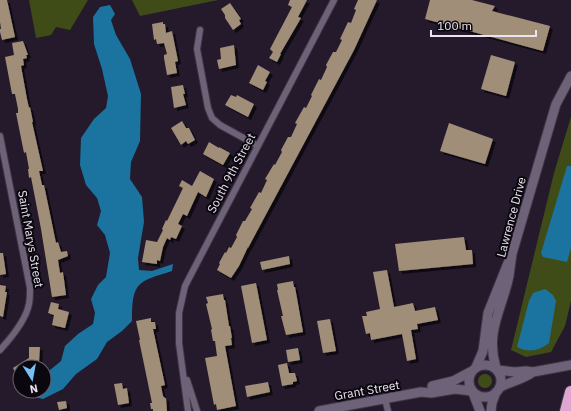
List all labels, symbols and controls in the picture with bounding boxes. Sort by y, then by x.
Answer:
scale bar [431,12,536,38]
text: 100 m [437,18,472,33]
street label: South 9th Street [204,130,258,216]
street label: Lawrence Drive [493,175,529,259]
street label: Saint Marys Street [15,189,47,289]
north arrow [12,359,52,399]
street label: Grant Street [333,377,401,403]
text: N [29,381,39,396]

